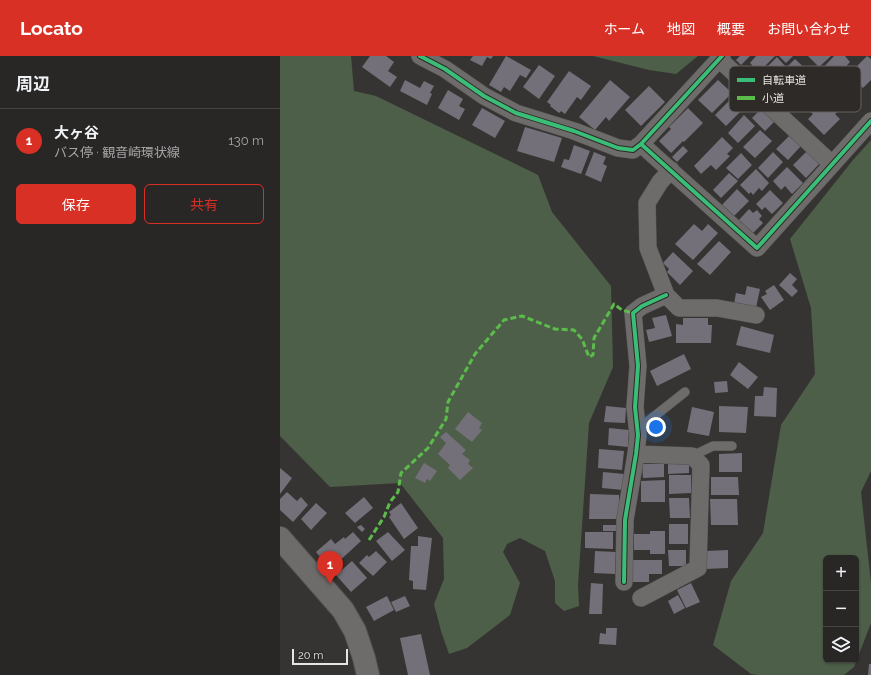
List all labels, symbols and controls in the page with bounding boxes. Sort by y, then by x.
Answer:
text: Locato [20,17,83,39]
text: ホーム [603,21,645,37]
text: 地図 [667,21,695,37]
text: 概要 [717,21,745,37]
text: お問い合わせ [767,21,851,37]
legend [729,66,861,112]
text: 周辺 [16,74,50,94]
text: 自転車道 [762,74,806,87]
text: 小道 [762,92,784,105]
text: 大ヶ谷 [54,124,99,142]
text: 1 [26,133,32,148]
text: 130 m [228,133,264,148]
text: バス停 · 観音崎環状線 [54,145,180,160]
button: 保存 [16,184,136,224]
button: 共有 [144,184,264,224]
your location [646,417,666,437]
pin: 1 [317,551,343,584]
map controls [823,555,859,663]
button: + [823,555,859,591]
button: − [823,591,859,627]
button: layers [823,627,859,663]
scale bar [292,647,348,666]
text: 20 m [298,649,323,662]

